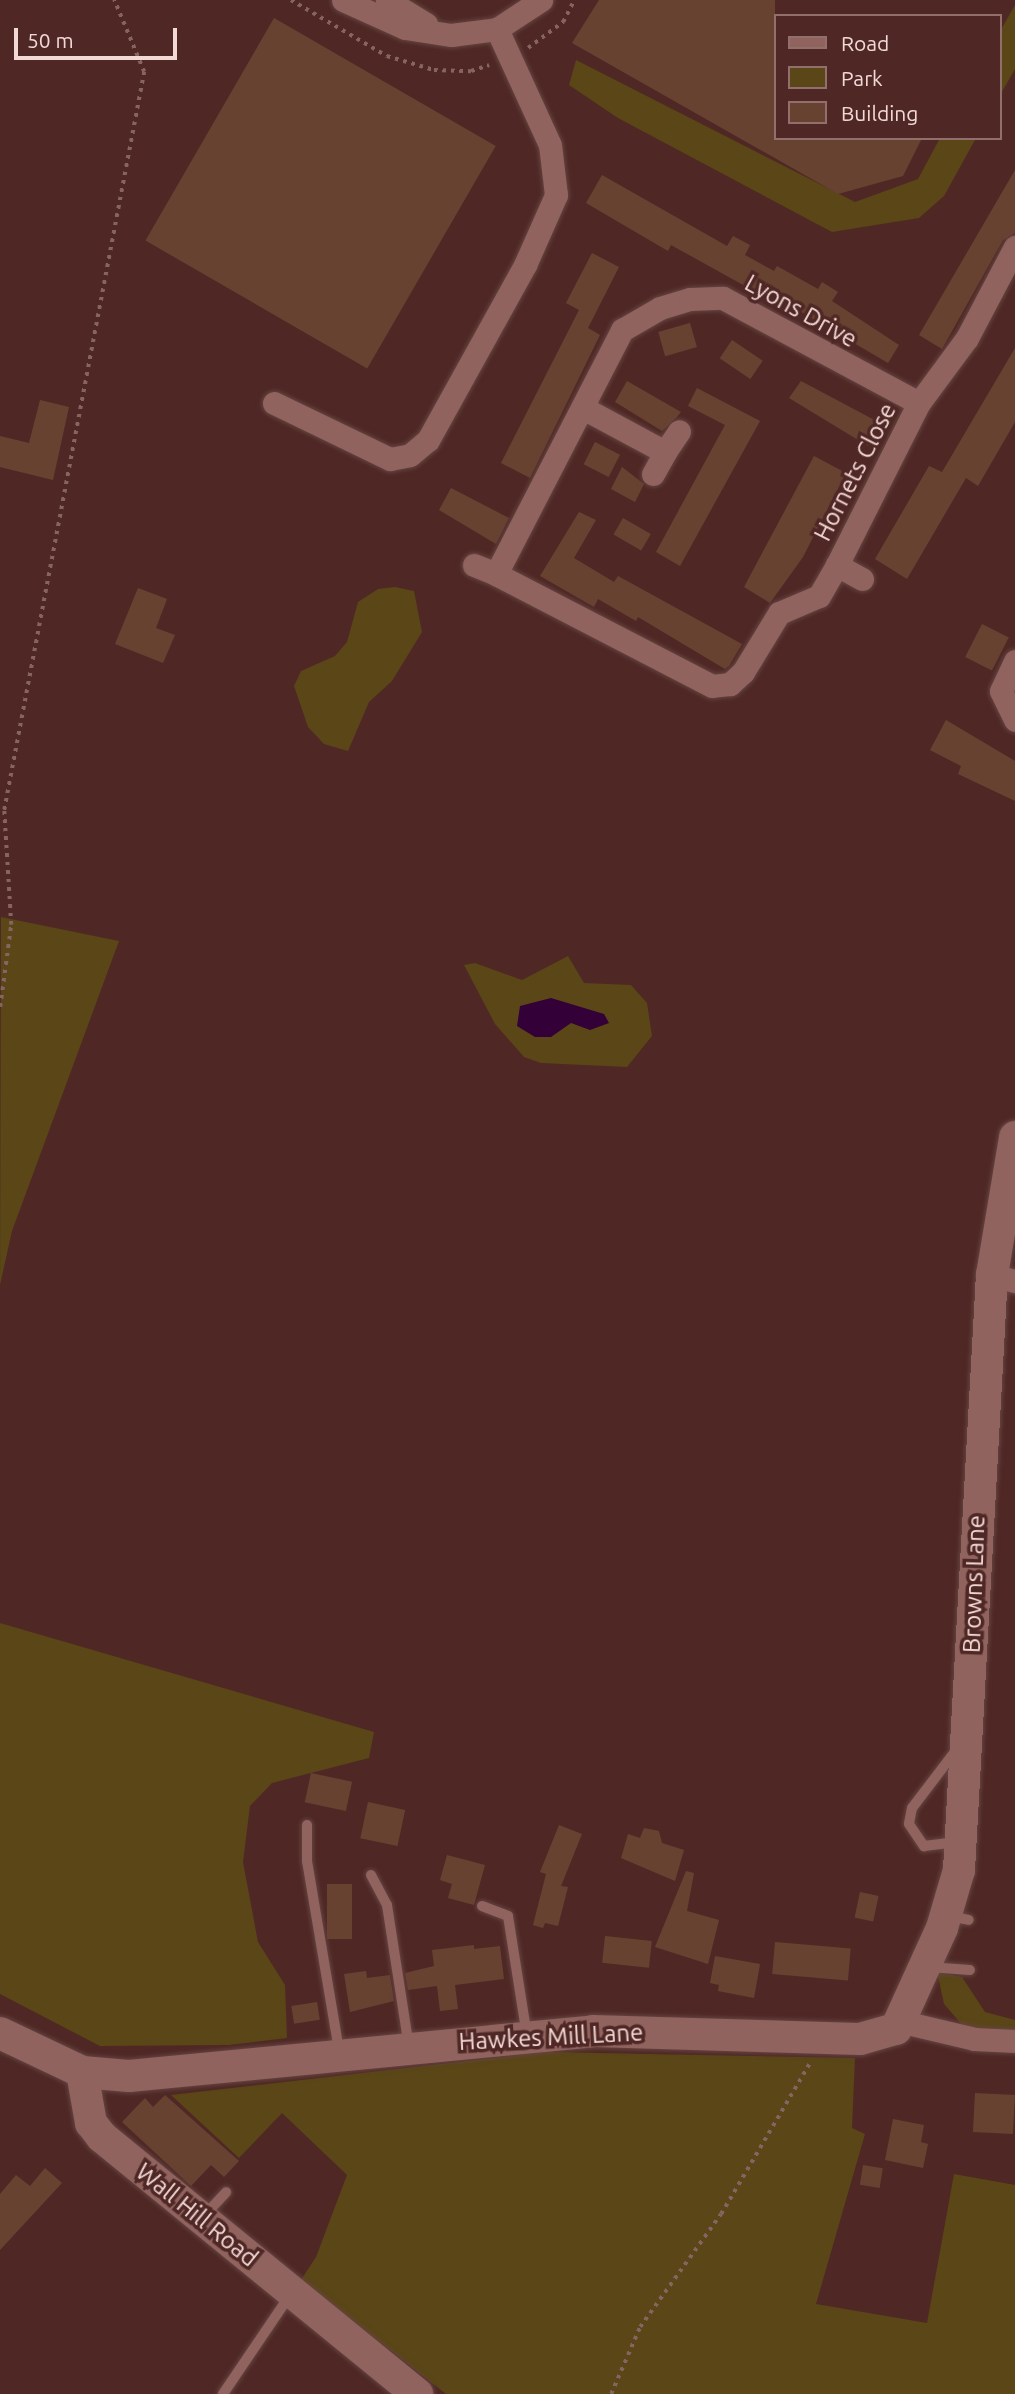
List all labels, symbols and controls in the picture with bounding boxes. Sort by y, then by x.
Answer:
scale bar [18,14,180,58]
legend [774,14,1001,140]
text: 50 m [27,28,74,52]
text: Road [841,31,889,55]
text: Park [841,66,883,90]
text: Building [841,101,918,125]
street label: Lyons Drive [740,268,862,354]
street label: Hornets Close [808,398,902,546]
street label: Browns Lane [957,1514,991,1654]
street label: Hawkes Mill Lane [458,2018,644,2056]
street label: Wall Hill Road [130,2157,264,2273]

